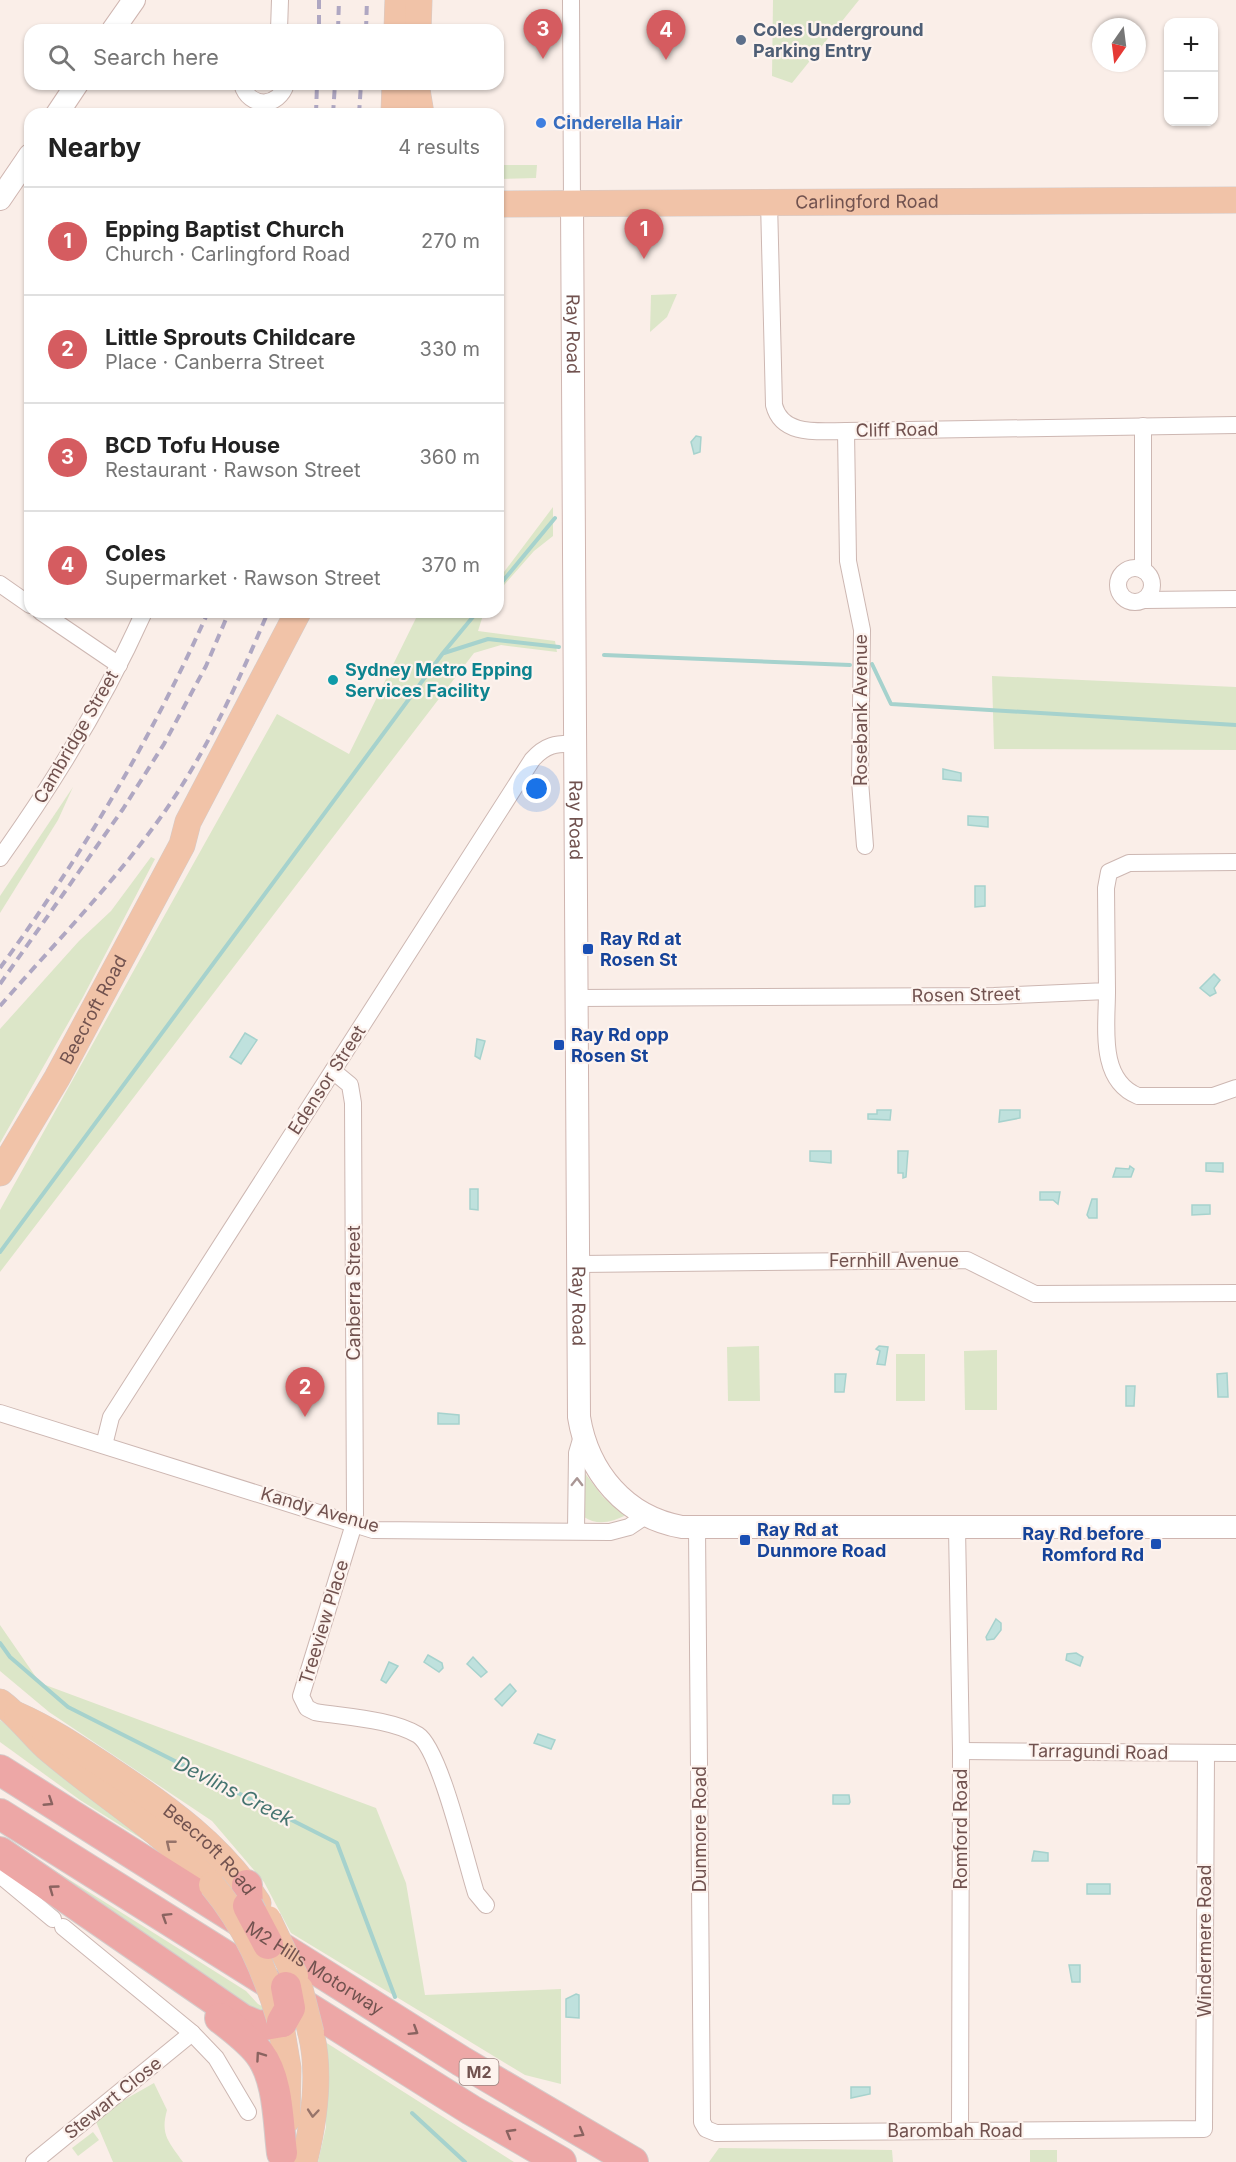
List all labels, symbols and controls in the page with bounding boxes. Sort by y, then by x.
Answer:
pin: 3 [524,10,562,59]
pin: 4 [646,10,686,60]
north arrow [1092,18,1146,72]
map controls [1164,18,1218,126]
button: + [1164,18,1218,72]
place label: Coles Underground Parking Entry [753,19,924,61]
search box [24,24,504,90]
marker: Coles Underground Parking Entry [734,33,748,47]
icon: search [45,41,78,74]
text: Search here [93,44,219,70]
button: − [1164,72,1218,126]
place label: Cinderella Hair [553,112,683,133]
marker: Cinderella Hair [534,116,548,130]
text: Nearby [48,132,141,163]
text: 4 results [398,135,480,159]
street label: Carlingford Road [795,191,939,212]
pin: 1 [624,210,664,259]
text: Epping Baptist Church [105,216,344,242]
text: 1 [63,229,72,253]
text: 270 m [421,229,480,253]
text: Church · Carlingford Road [105,242,350,266]
street label: Ray Road [563,294,584,374]
text: Little Sprouts Childcare [105,324,356,350]
text: 2 [61,337,74,361]
text: 330 m [420,337,480,361]
text: Place · Canberra Street [105,350,324,374]
street label: Cliff Road [855,418,939,441]
text: BCD Tofu House [105,432,280,458]
text: 3 [61,445,74,469]
text: 360 m [419,445,480,469]
text: Restaurant · Rawson Street [105,458,360,482]
text: Coles [105,540,166,566]
text: 4 [61,553,74,577]
text: 370 m [421,553,480,577]
text: Supermarket · Rawson Street [105,566,381,590]
street label: Rosebank Avenue [850,634,871,786]
place label: Sydney Metro Epping Services Facility [345,659,533,701]
street label: Cambridge Street [29,667,122,807]
marker: Sydney Metro Epping Services Facility [326,673,340,687]
your location [522,774,551,803]
street label: Ray Road [565,780,587,860]
place label: Ray Rd at Rosen St [600,928,682,970]
marker: Ray Rd at Rosen St [581,942,595,956]
street label: Beecroft Road [55,952,131,1068]
street label: Rosen Street [912,983,1021,1006]
street label: Edensor Street [283,1021,370,1138]
place label: Ray Rd opp Rosen St [571,1024,669,1066]
marker: Ray Rd opp Rosen St [552,1038,566,1052]
street label: Canberra Street [343,1225,364,1361]
street label: Fernhill Avenue [829,1250,959,1271]
street label: Ray Road [568,1266,590,1346]
pin: 2 [286,1368,324,1417]
one-way arrow [571,1478,583,1487]
street label: Kandy Avenue [258,1483,382,1536]
place label: Ray Rd at Dunmore Road [757,1519,886,1561]
place label: Ray Rd before Romford Rd [1022,1523,1144,1565]
marker: Ray Rd at Dunmore Road [738,1533,752,1547]
marker: Ray Rd before Romford Rd [1149,1537,1163,1551]
street label: Treeview Place [295,1557,352,1687]
street label: Tarragundi Road [1028,1740,1168,1763]
water label: Devlins Creek [170,1751,298,1832]
street label: Dunmore Road [689,1766,710,1892]
street label: Romford Road [950,1769,971,1889]
one-way arrow [43,1795,53,1807]
street label: Beecroft Road [159,1799,260,1899]
one-way arrow [166,1841,177,1852]
street label: Windermere Road [1194,1864,1215,2018]
one-way arrow [48,1886,59,1897]
one-way arrow [161,1914,172,1925]
street label: M2 Hills Motorway [242,1917,387,2019]
one-way arrow [408,2024,418,2036]
street label: Stewart Close [60,2052,165,2143]
one-way arrow [256,2052,267,2063]
road number: M2 [460,2059,498,2085]
one-way arrow [307,2108,320,2117]
street label: Barombah Road [887,2120,1023,2141]
one-way arrow [574,2126,584,2137]
one-way arrow [506,2129,517,2140]

